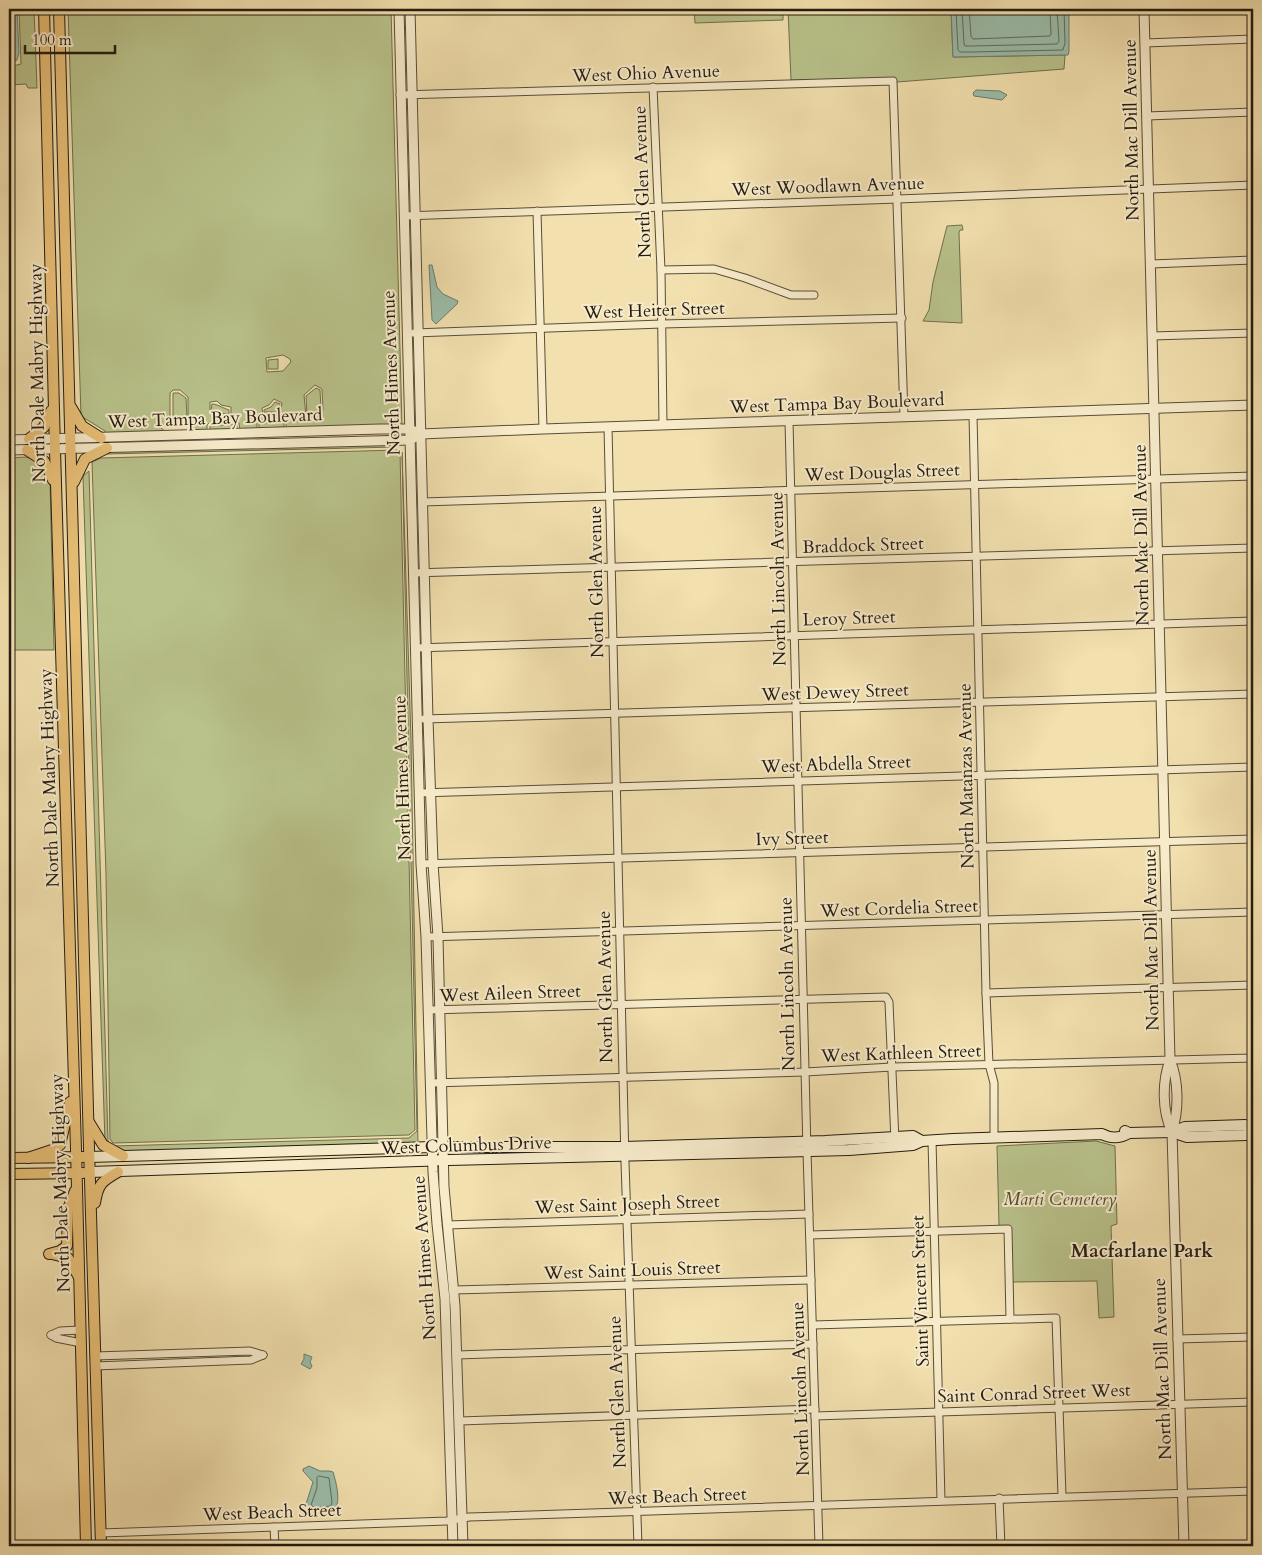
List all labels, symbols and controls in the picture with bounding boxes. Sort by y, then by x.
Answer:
scale bar [25,22,115,54]
text: 100 m [32,30,72,50]
street label: North Mac Dill Avenue [1117,39,1146,221]
street label: West Ohio Avenue [571,58,720,89]
street label: North Glen Avenue [627,105,658,259]
street label: West Woodlawn Avenue [730,171,925,202]
street label: North Dale Mabry Highway [23,263,52,483]
street label: North Himes Avenue [376,290,407,456]
street label: West Heiter Street [582,296,725,325]
street label: West Tampa Bay Boulevard [728,387,945,420]
street label: West Tampa Bay Boulevard [106,402,323,435]
street label: North Mac Dill Avenue [1127,444,1156,626]
street label: West Douglas Street [803,457,960,488]
street label: North Lincoln Avenue [764,492,793,666]
street label: North Glen Avenue [583,506,610,658]
street label: Braddock Street [802,531,924,560]
street label: Leroy Street [802,604,896,633]
street label: North Dale Mabry Highway [33,668,66,888]
street label: West Dewey Street [760,677,910,708]
street label: North Matanzas Avenue [952,683,981,869]
street label: North Himes Avenue [387,695,418,861]
street label: West Abdella Street [760,749,912,780]
street label: Ivy Street [755,825,829,852]
street label: North Mac Dill Avenue [1137,849,1166,1031]
street label: West Cordelia Street [819,893,979,924]
street label: North Lincoln Avenue [773,897,802,1071]
street label: North Glen Avenue [592,911,619,1063]
street label: West Aileen Street [438,979,582,1009]
street label: West Kathleen Street [819,1038,982,1069]
street label: North Dale Mabry Highway [44,1073,77,1293]
street label: West Columbus Drive [379,1130,552,1161]
street label: North Himes Avenue [406,1175,443,1341]
park label: Marti Cemetery [1003,1187,1117,1212]
street label: West Saint Joseph Street [533,1189,720,1220]
street label: Saint Vincent Street [905,1215,936,1367]
district label: Macfarlane Park [1071,1238,1213,1264]
street label: West Saint Louis Street [542,1255,721,1286]
street label: North Mac Dill Avenue [1147,1278,1178,1460]
street label: North Lincoln Avenue [785,1302,816,1476]
street label: North Glen Avenue [602,1315,633,1469]
street label: Saint Conrad Street West [937,1378,1131,1409]
street label: West Beach Street [606,1482,747,1511]
street label: West Beach Street [201,1498,342,1527]

